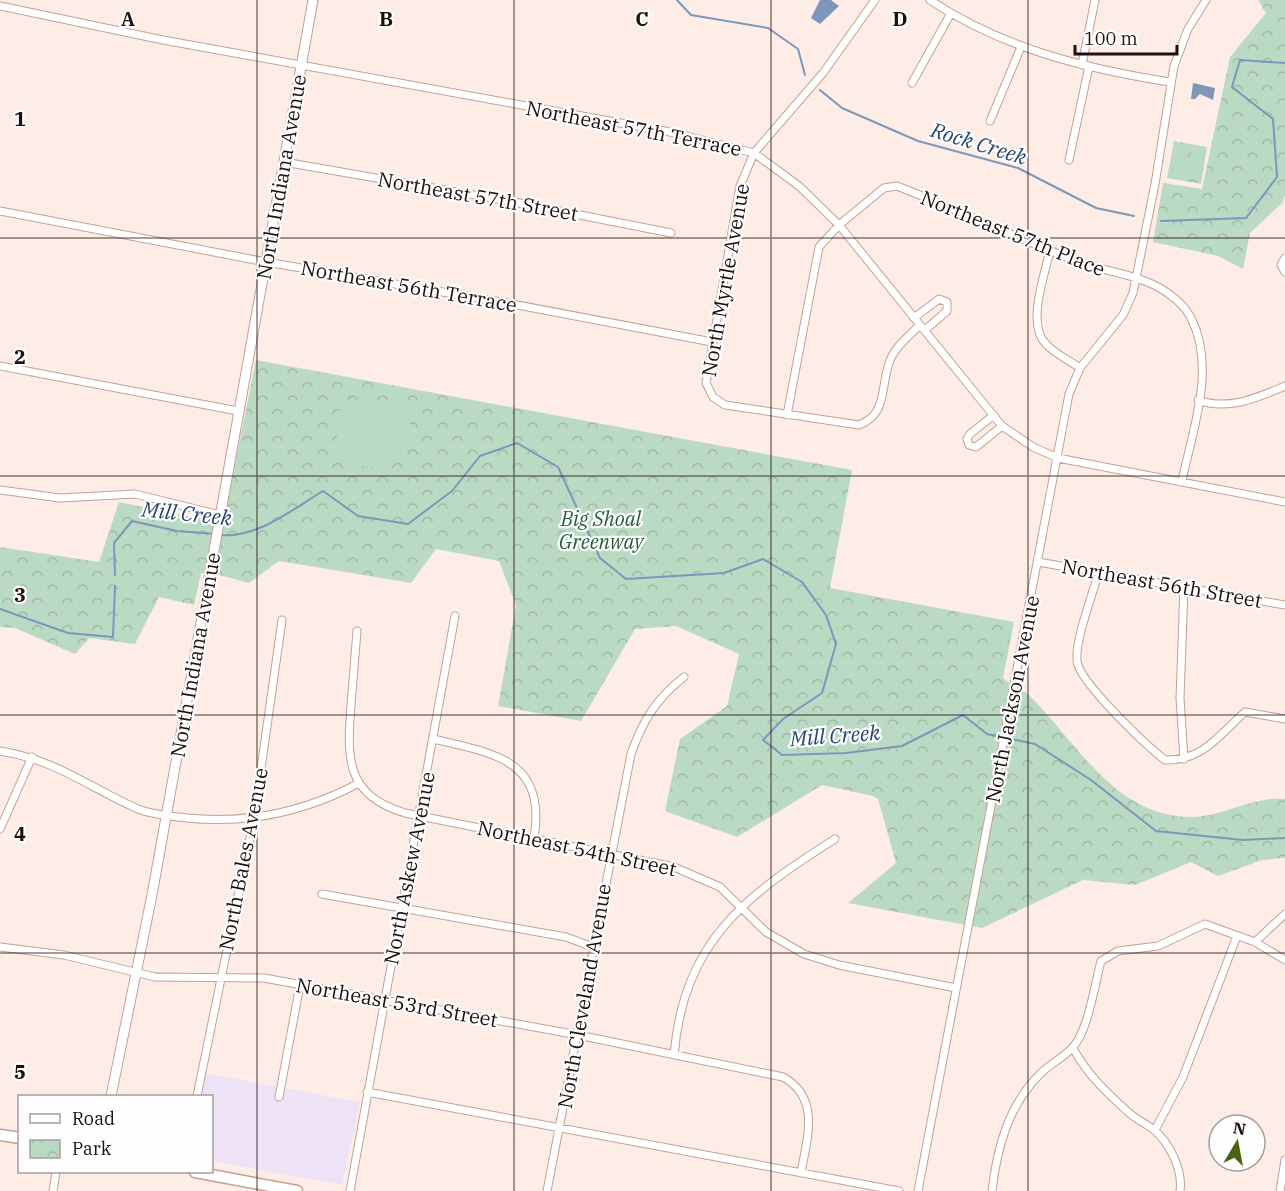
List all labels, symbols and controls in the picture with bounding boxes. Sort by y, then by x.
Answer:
text: A [121,5,135,32]
text: B [379,5,393,32]
text: C [635,5,649,32]
text: D [892,5,908,32]
scale bar [1075,18,1177,56]
text: 100 m [1084,27,1138,50]
street label: North Indiana Avenue [250,72,312,282]
street label: Northeast 57th Terrace [524,94,744,162]
text: 1 [14,105,26,132]
water label: Rock Creek [927,115,1031,171]
street label: Northeast 57th Street [376,165,580,227]
street label: North Myrtle Avenue [695,181,755,379]
street label: Northeast 57th Place [917,184,1109,282]
street label: Northeast 56th Terrace [299,254,519,318]
text: 2 [14,343,26,370]
water label: Mill Creek [140,494,234,532]
park label: Big Shoal Greenway [559,505,645,555]
street label: North Indiana Avenue [164,550,226,760]
street label: Northeast 56th Street [1060,552,1264,614]
text: 3 [14,581,26,608]
street label: North Jackson Avenue [979,593,1045,805]
water label: Mill Creek [788,718,882,752]
street label: North Bales Avenue [212,765,274,953]
street label: North Askew Avenue [377,769,441,967]
street label: Northeast 54th Street [475,814,679,882]
text: 4 [14,820,26,847]
street label: North Cleveland Avenue [551,882,617,1110]
street label: Northeast 53rd Street [294,971,500,1033]
text: 5 [14,1058,26,1085]
legend [18,1095,213,1173]
text: Road [72,1107,115,1130]
north arrow [1207,1113,1267,1173]
text: N [1232,1117,1248,1139]
text: Park [72,1137,112,1160]

